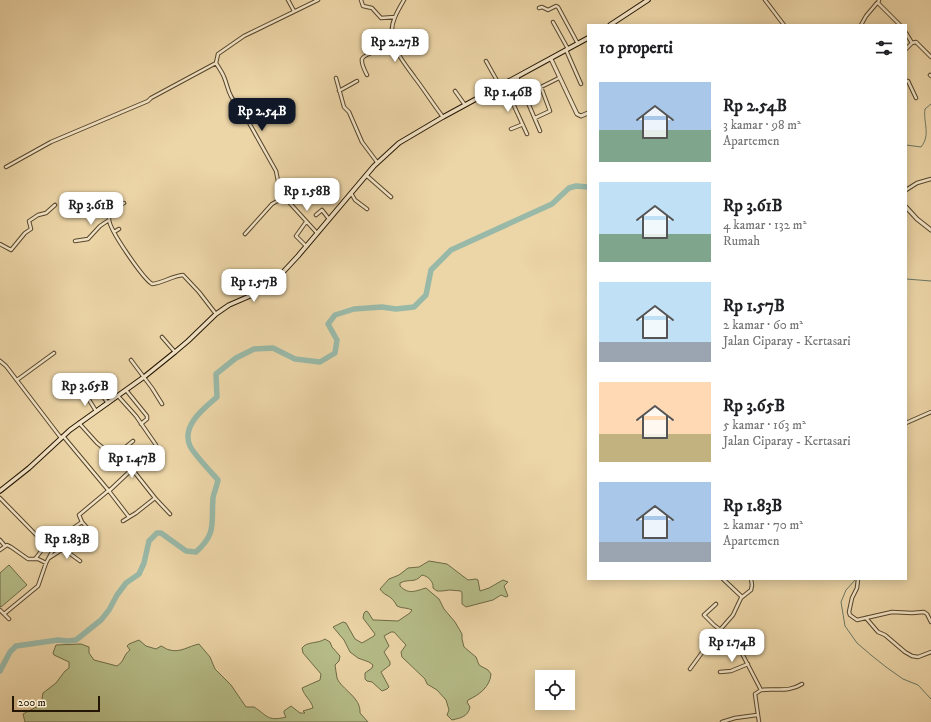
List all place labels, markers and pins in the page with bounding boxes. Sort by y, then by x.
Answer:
pin: Rp 2.27B [354,29,436,63]
pin: Rp 1.46B [467,79,549,113]
pin: Rp 2.54B [221,98,303,132]
pin: Rp 1.58B [266,178,348,212]
pin: Rp 3.61B [50,192,132,226]
pin: Rp 1.57B [213,269,295,303]
pin: Rp 3.65B [44,373,126,407]
pin: Rp 1.47B [91,445,173,479]
pin: Rp 1.83B [26,526,108,560]
pin: Rp 1.74B [691,629,773,663]

